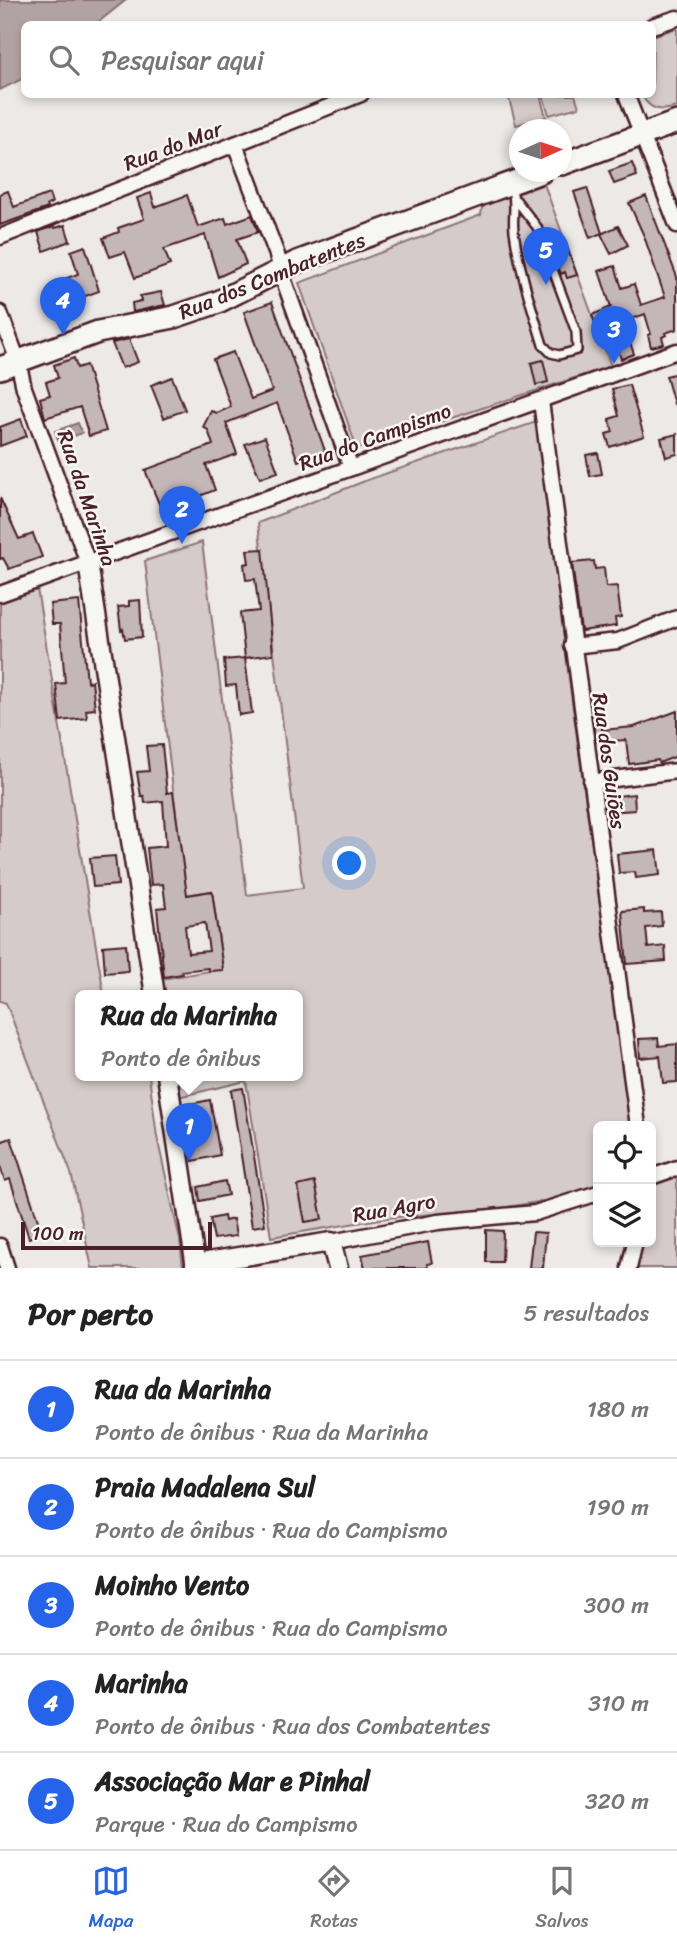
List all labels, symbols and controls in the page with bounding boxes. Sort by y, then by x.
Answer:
search box [21,21,656,98]
text: Pesquisar aqui [101,37,264,83]
icon: search [45,41,83,79]
street label: Rua do Mar [118,109,229,182]
north arrow [509,119,572,182]
street label: Rua dos Combatentes [173,221,372,331]
pin: 5 [523,227,569,285]
pin: 4 [40,277,86,335]
pin: 3 [591,306,637,364]
street label: Rua do Campismo [293,392,457,482]
street label: Rua da Marinha [46,425,128,572]
pin: 2 [159,486,205,544]
street label: Rua dos Guiões [581,690,637,832]
your location [332,846,366,880]
popup [75,990,303,1081]
text: Rua da Marinha [101,992,277,1038]
text: Ponto de ônibus [101,1038,260,1079]
pin: 1 [166,1103,212,1161]
map controls [593,1121,656,1247]
button: locate [593,1121,656,1184]
street label: Rua Agro [350,1182,438,1234]
button: layers [593,1184,656,1247]
text: 100 m [32,1217,84,1250]
scale bar [21,1219,212,1251]
text: Por perto [28,1287,153,1341]
text: 5 resultados [523,1293,649,1334]
text: Rua da Marinha [95,1366,271,1412]
text: 1 [46,1389,56,1430]
text: 180 m [587,1389,649,1430]
text: Ponto de ônibus · Rua da Marinha [95,1412,428,1453]
text: Praia Madalena Sul [95,1464,315,1510]
text: 2 [44,1487,58,1528]
text: 190 m [587,1487,649,1528]
text: Ponto de ônibus · Rua do Campismo [95,1510,448,1551]
text: Moinho Vento [95,1562,249,1608]
text: 3 [45,1585,57,1626]
text: 300 m [584,1585,649,1626]
text: Ponto de ônibus · Rua do Campismo [95,1608,448,1649]
text: Marinha [95,1660,188,1706]
text: 4 [44,1683,58,1724]
text: 310 m [588,1683,649,1724]
text: Ponto de ônibus · Rua dos Combatentes [95,1706,490,1747]
text: Associação Mar e Pinhal [95,1758,370,1804]
text: 5 [44,1781,58,1822]
text: 320 m [585,1781,649,1822]
text: Parque · Rua do Campismo [95,1804,358,1845]
tab: Mapa [89,1862,133,1937]
tab: Rotas [310,1862,358,1937]
tab: Salvos [535,1862,588,1937]

